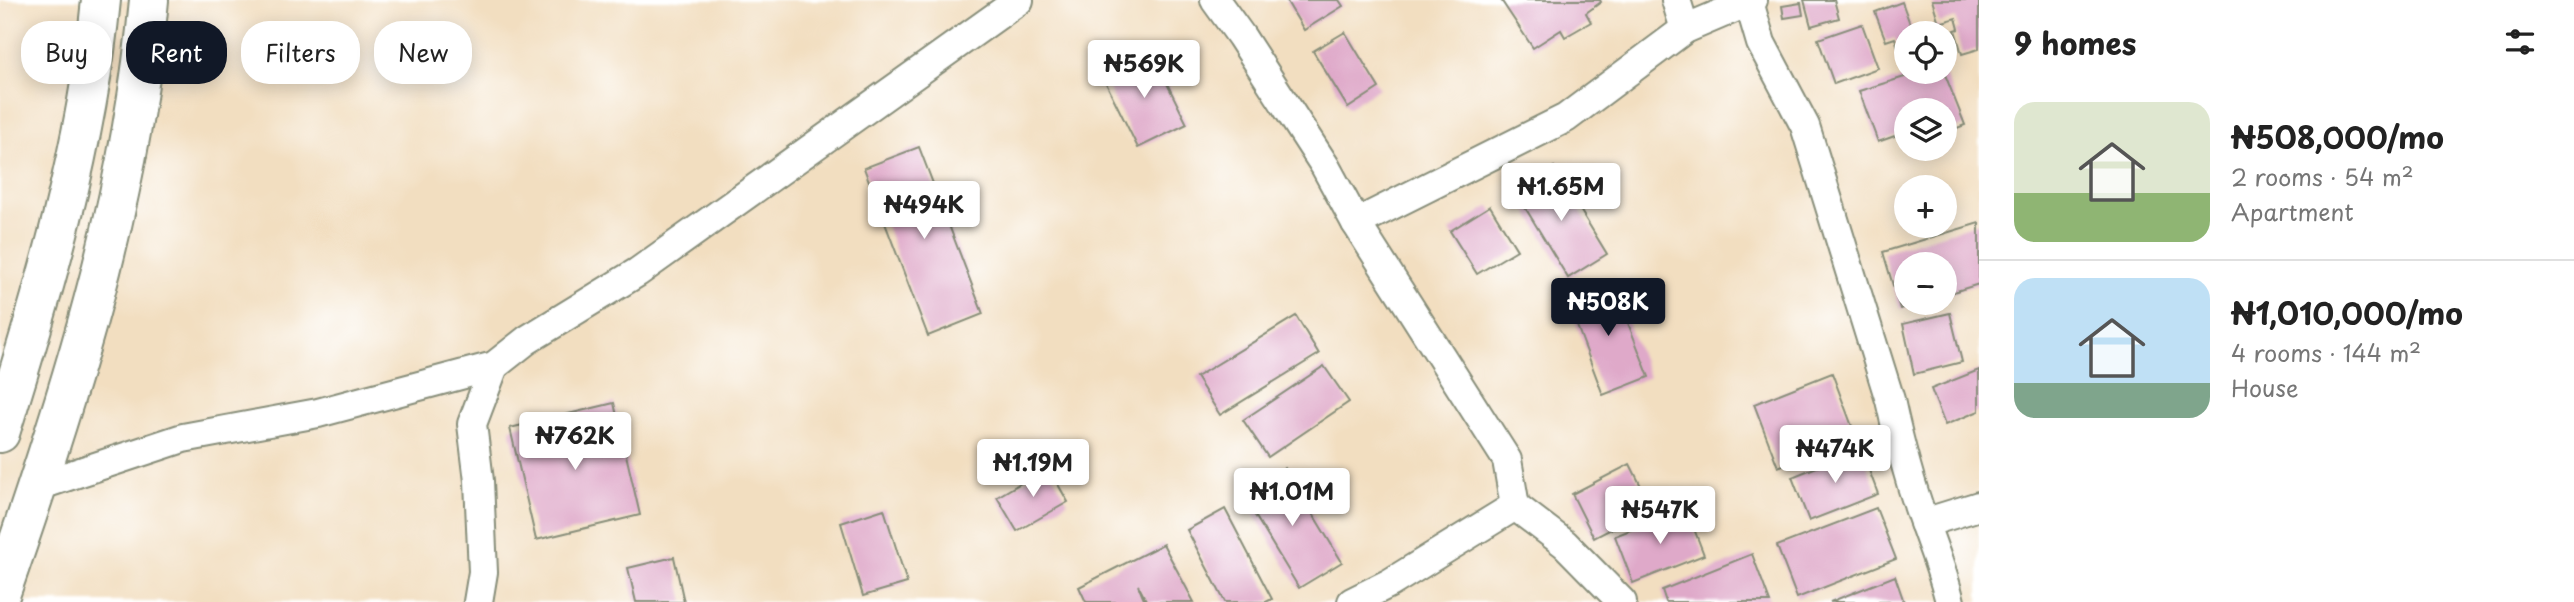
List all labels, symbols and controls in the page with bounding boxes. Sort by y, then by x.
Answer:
text: 9 homes [2014,20,2136,65]
chip: Buy [21,21,112,84]
chip: Rent [126,21,227,84]
chip: Filters [241,21,360,84]
chip: New [374,21,472,84]
map controls [1894,21,1957,315]
button: locate [1894,21,1957,84]
icon: filters [2501,23,2539,61]
pin: ₦569K [1095,41,1193,100]
text: ₦569K [1104,45,1184,80]
button: layers [1894,98,1957,161]
text: ₦508,000/mo [2231,114,2444,159]
icon: home [2070,130,2154,214]
text: 2 rooms · 54 m² [2231,159,2414,194]
pin: ₦1.65M [1504,164,1618,223]
text: ₦1.65M [1517,168,1605,203]
button: + [1894,175,1957,238]
pin: ₦494K [875,182,973,241]
text: ₦494K [884,186,964,221]
text: Apartment [2231,194,2354,229]
button: − [1894,252,1957,315]
pin: ₦508K [1559,278,1657,338]
text: ₦508K [1567,283,1649,318]
text: ₦1,010,000/mo [2231,290,2463,335]
icon: home [2070,306,2154,390]
text: 4 rooms · 144 m² [2231,335,2421,370]
text: House [2231,370,2298,405]
pin: ₦762K [526,412,624,472]
text: ₦762K [535,417,615,452]
pin: ₦474K [1786,426,1884,485]
text: ₦474K [1796,430,1874,465]
pin: ₦1.19M [976,440,1090,499]
text: ₦1.19M [993,444,1073,479]
pin: ₦1.01M [1235,468,1349,528]
text: ₦1.01M [1250,473,1334,508]
pin: ₦547K [1611,486,1709,546]
text: ₦547K [1621,491,1699,526]

